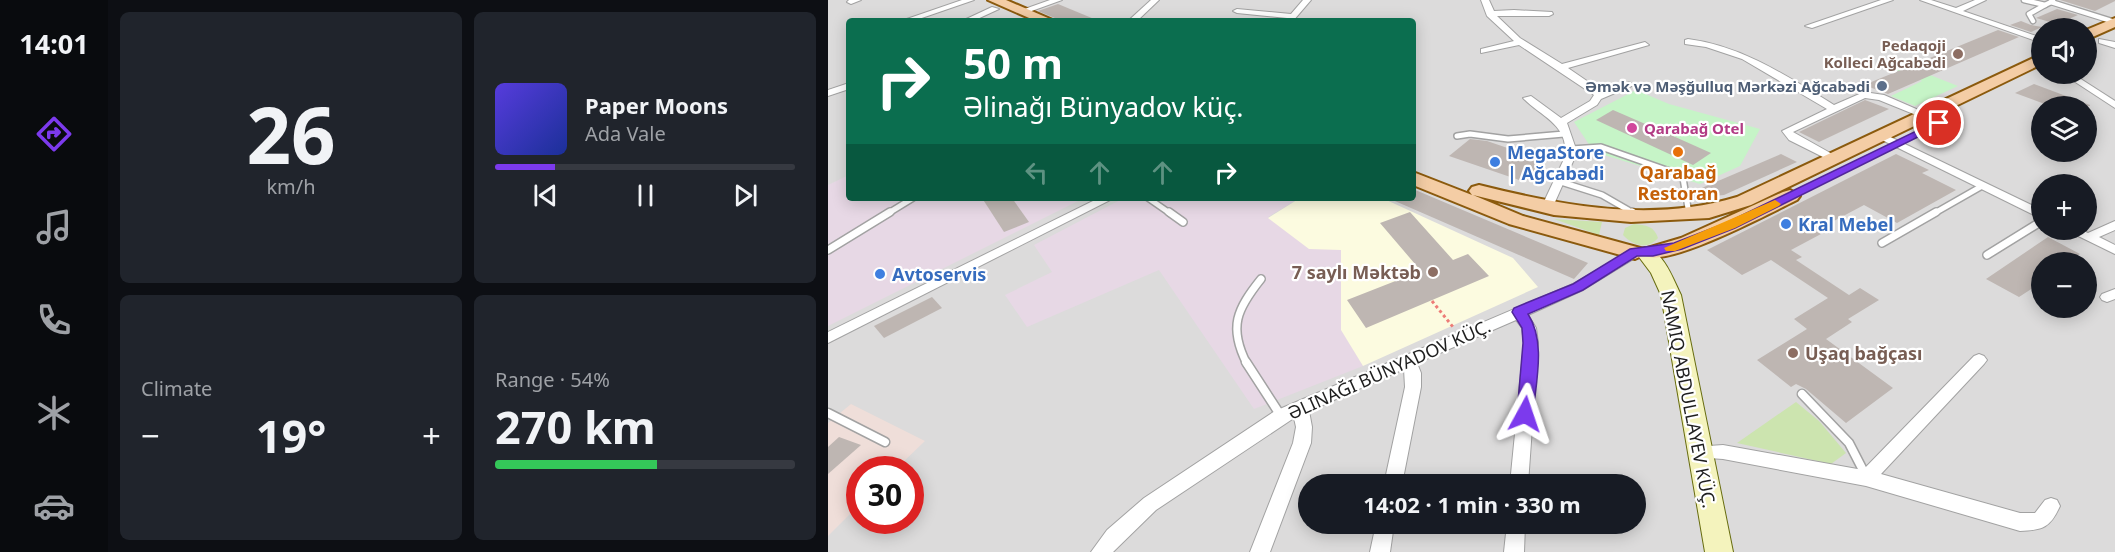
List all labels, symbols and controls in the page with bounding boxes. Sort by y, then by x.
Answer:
map controls [2031,18,2097,318]
button: sound [2031,18,2097,84]
text: 14:01 [19,25,89,62]
text: 50 m [963,34,1063,91]
place label: Pedaqoji Kolleci Ağcabədi [1824,35,1946,72]
icon: right [864,42,942,120]
marker: Pedaqoji Kolleci Ağcabədi [1951,47,1965,61]
place label: Əmək və Məşğulluq Mərkəzi Ağcabədi [1585,76,1870,96]
marker: Əmək və Məşğulluq Mərkəzi Ağcabədi [1875,79,1889,93]
text: 26 [246,81,336,187]
text: Əlinağı Bünyadov küç. [963,88,1244,125]
text: Paper Moons [585,90,728,120]
button: layers [2031,96,2097,162]
pin [1913,97,1964,148]
icon: arrive [1922,106,1955,139]
icon: directions [33,113,75,155]
place label: Qarabağ Otel [1644,118,1744,138]
text: Ada Vale [585,120,666,147]
marker: Qarabağ Otel [1625,121,1639,135]
place label: MegaStore | Ağcabədi [1507,140,1604,185]
marker: Qarabağ Restoran [1671,145,1685,159]
marker: MegaStore | Ağcabədi [1488,155,1502,169]
icon: left [1020,156,1053,189]
icon: ahead [1083,156,1116,189]
icon: ahead [1146,156,1179,189]
icon: right [1209,156,1242,189]
place label: Qarabağ Restoran [1638,160,1718,205]
text: km/h [266,173,316,200]
button: + [2031,174,2097,240]
icon: previous [529,179,562,212]
icon: pause [629,179,662,212]
icon: next [729,179,762,212]
icon: music [33,206,75,248]
place label: Kral Mebel [1798,212,1894,236]
marker: Kral Mebel [1779,217,1793,231]
button: − [2031,252,2097,318]
place label: 7 saylı Məktəb [1292,260,1421,284]
place label: Avtoservis [892,262,986,286]
marker: 7 saylı Məktəb [1426,265,1440,279]
marker: Avtoservis [873,267,887,281]
street label: NAMIQ ABDULLAYEV KÜÇ. [1656,288,1722,510]
icon: phone [33,299,75,341]
street label: ƏLINAĞI BÜNYADOV KÜÇ. [1284,313,1494,425]
place label: Uşaq bağçası [1805,341,1923,365]
marker: Uşaq bağçası [1786,346,1800,360]
text: Range · 54% [495,366,610,393]
text: Climate [141,375,212,402]
position arrow [1493,382,1557,446]
icon: climate [33,392,75,434]
text: 270 km [495,396,656,457]
text: 19° [256,405,326,466]
text: − [141,413,160,458]
text: + [422,413,441,458]
speed limit sign: 30 [846,456,924,534]
icon: car [33,485,75,527]
text: 14:02 · 1 min · 330 m [1363,489,1581,519]

